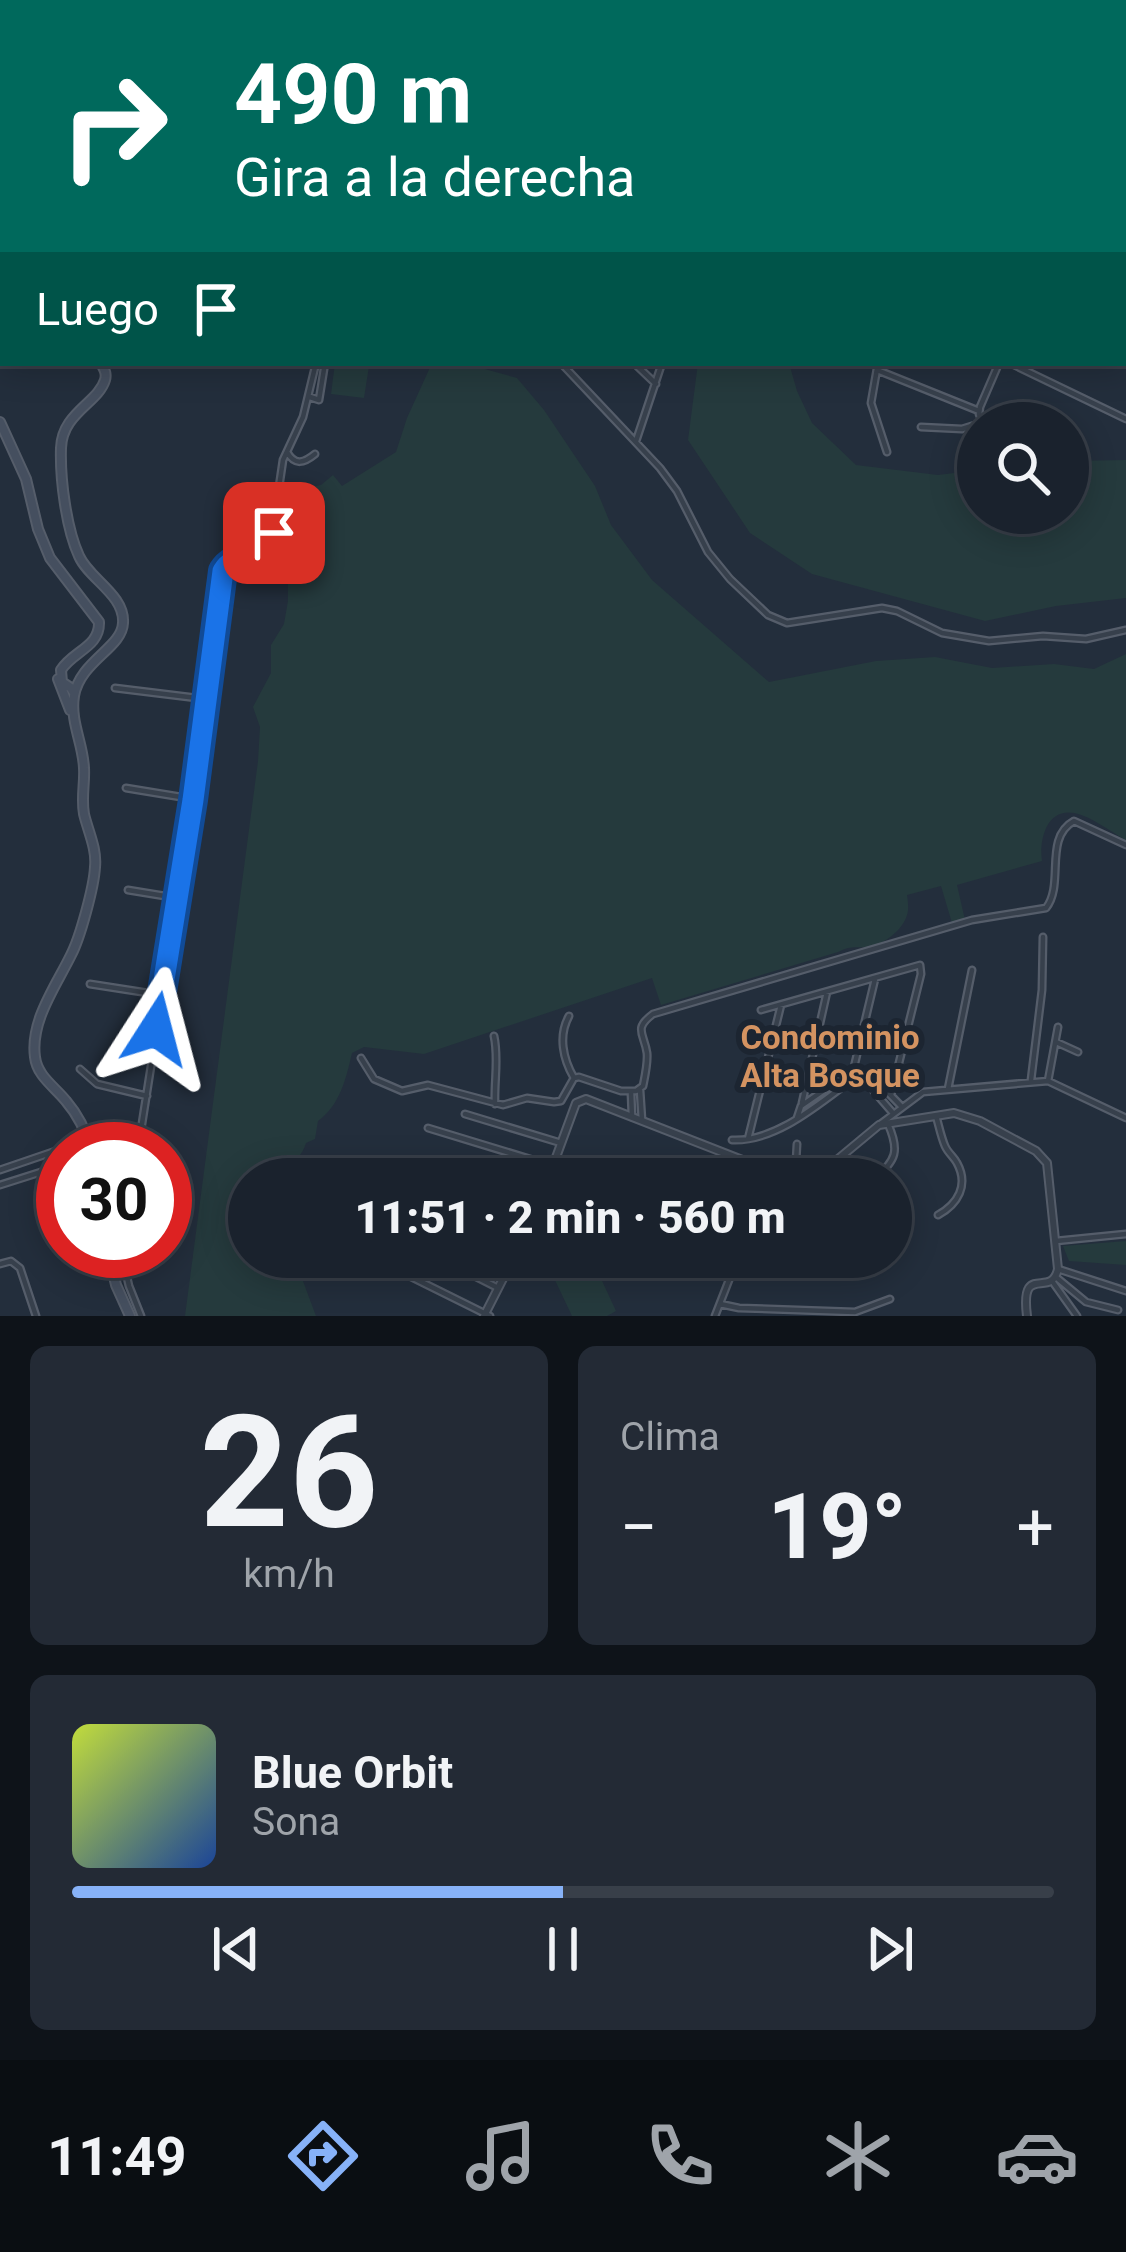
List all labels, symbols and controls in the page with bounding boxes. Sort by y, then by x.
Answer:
text: 490 m [234,45,472,144]
icon: right [36,48,192,204]
text: Gira a la derecha [234,146,636,209]
icon: arrive [183,276,249,342]
text: Luego [36,283,159,336]
map controls [957,402,1089,534]
button: search [957,402,1089,534]
pin [223,482,325,584]
icon: arrive [241,500,307,566]
position arrow [93,966,219,1092]
district label: Condominio Alta Bosque [740,1018,920,1095]
speed limit sign: 30 [36,1122,192,1278]
text: 11:51 · 2 min · 560 m [354,1191,786,1244]
text: 26 [199,1381,379,1564]
text: Clima [620,1414,720,1460]
text: 19° [768,1475,907,1580]
text: − [620,1489,658,1566]
text: + [1017,1489,1054,1566]
text: km/h [243,1551,335,1597]
text: Blue Orbit [252,1746,453,1799]
text: Sona [252,1799,340,1845]
icon: previous [203,1916,269,1982]
icon: pause [530,1916,596,1982]
icon: next [857,1916,923,1982]
icon: directions [281,2114,365,2198]
icon: music [459,2114,543,2198]
icon: phone [638,2114,722,2198]
icon: climate [816,2114,900,2198]
icon: car [995,2114,1079,2198]
text: 11:49 [47,2125,186,2188]

